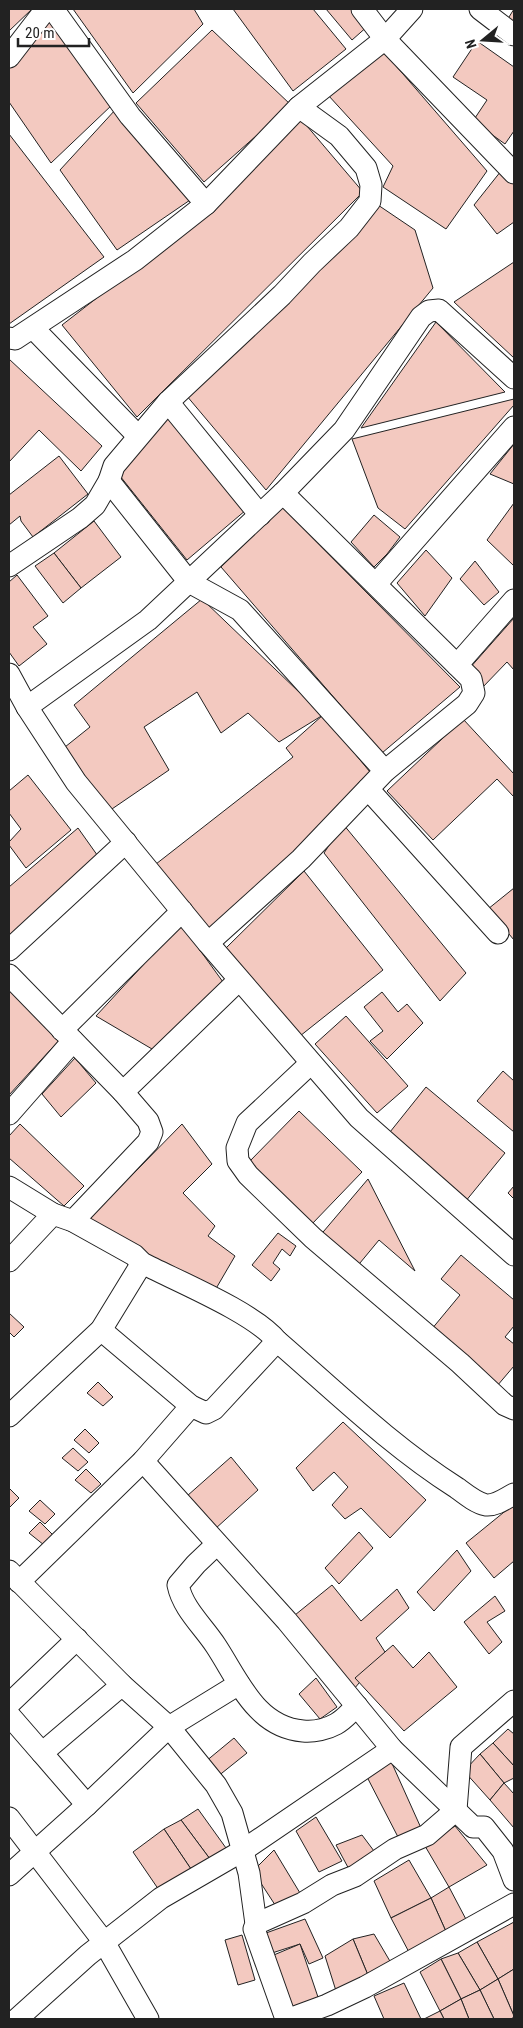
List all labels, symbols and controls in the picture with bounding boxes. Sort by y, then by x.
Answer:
scale bar [18,15,89,47]
north arrow [458,15,508,65]
text: 20 m [25,24,55,42]
text: N [462,37,480,51]

